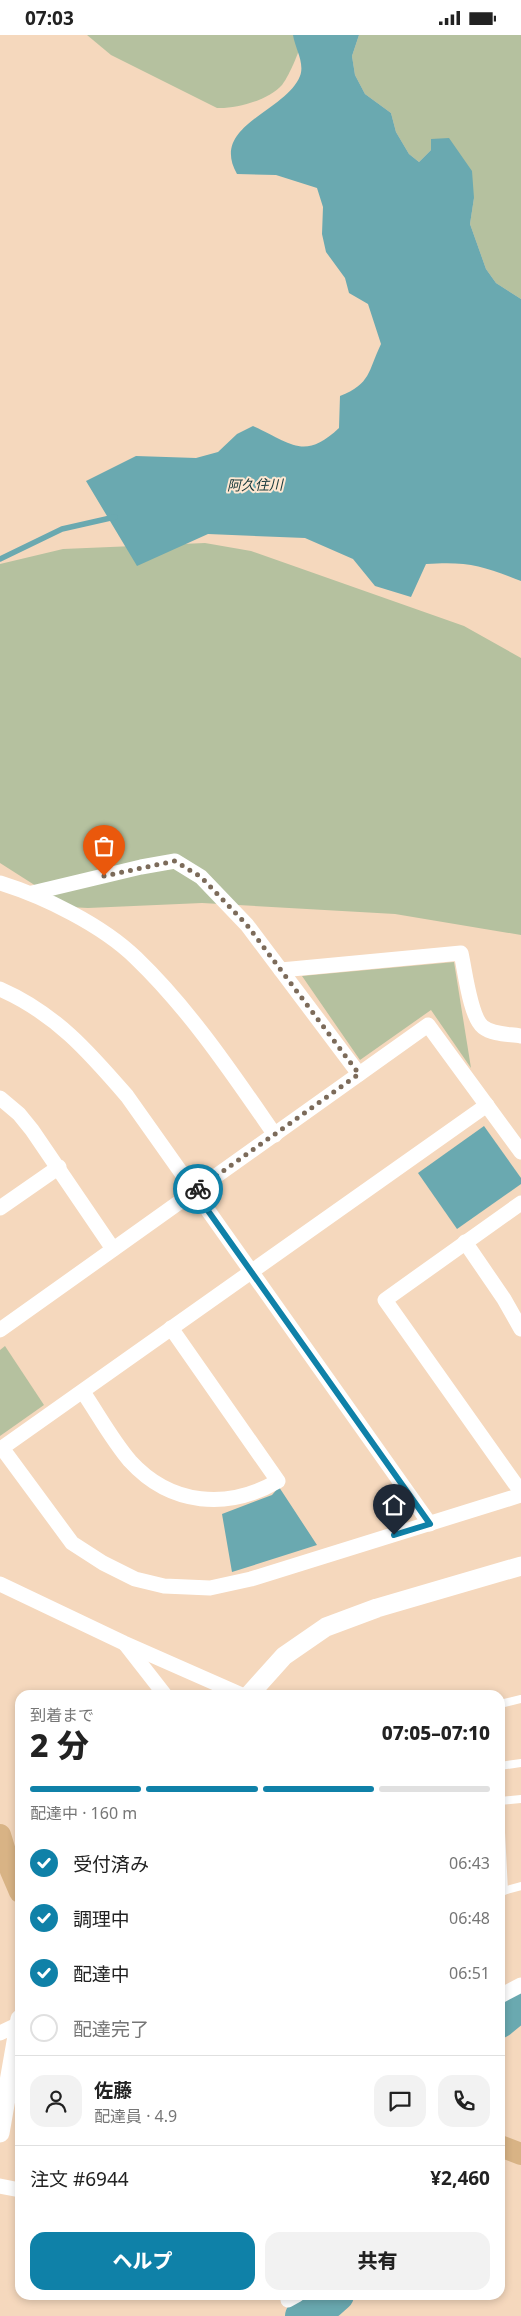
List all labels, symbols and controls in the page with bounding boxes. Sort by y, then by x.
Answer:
text: 07:03 [25,5,74,31]
water label: 阿久住川 [227,474,285,494]
pin [83,825,125,876]
icon: bag [90,832,118,860]
courier [173,1164,223,1214]
icon: bike [184,1175,212,1203]
pin [373,1484,415,1535]
icon: home [380,1491,408,1519]
text: 到着まで [30,1704,94,1726]
text: 07:05–07:10 [382,1720,490,1746]
text: 2 分 [30,1723,89,1766]
text: 配達中 · 160 m [30,1802,137,1824]
icon: check [30,1849,58,1877]
text: 受付済み [73,1851,149,1877]
text: 06:43 [449,1852,490,1874]
icon: check [30,1904,58,1932]
text: 調理中 [73,1906,130,1932]
text: 06:48 [449,1907,490,1929]
icon: check [30,1959,58,1987]
text: 配達中 [73,1961,130,1987]
text: 06:51 [449,1962,490,1984]
text: 配達完了 [73,2016,149,2042]
button: person [30,2075,82,2127]
button: chat [374,2075,426,2127]
button: phone [438,2075,490,2127]
text: 佐藤 [94,2077,132,2103]
text: 配達員 · 4.9 [94,2105,177,2127]
text: ¥2,460 [430,2165,490,2191]
text: 注文 #6944 [30,2166,129,2192]
button: ヘルプ [30,2232,255,2290]
button: 共有 [265,2232,490,2290]

